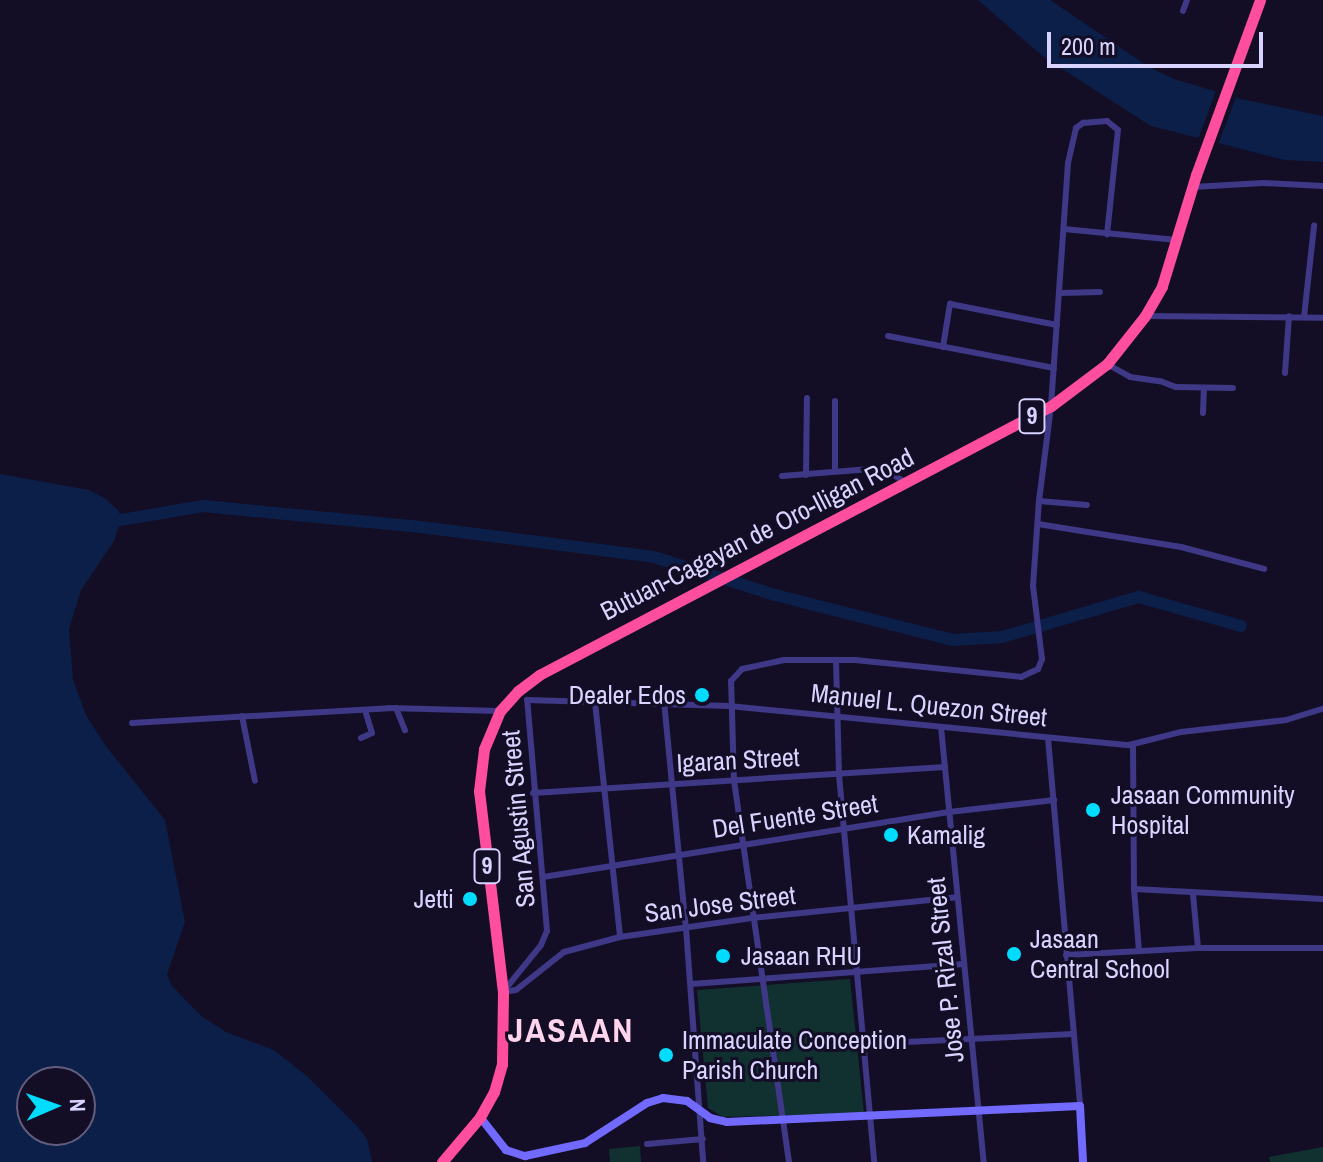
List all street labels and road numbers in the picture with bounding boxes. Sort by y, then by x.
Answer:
road number: 9 [1018,396,1046,436]
street label: Butuan-Cagayan de Oro-Iligan Road [595,441,919,627]
street label: Manuel L. Quezon Street [809,677,1049,733]
street label: San Agustin Street [495,728,541,910]
street label: Igaran Street [676,741,800,779]
street label: Del Fuente Street [710,788,880,844]
road number: 9 [473,846,501,886]
street label: Jose P. Rizal Street [920,876,970,1064]
street label: San Jose Street [643,879,797,929]

